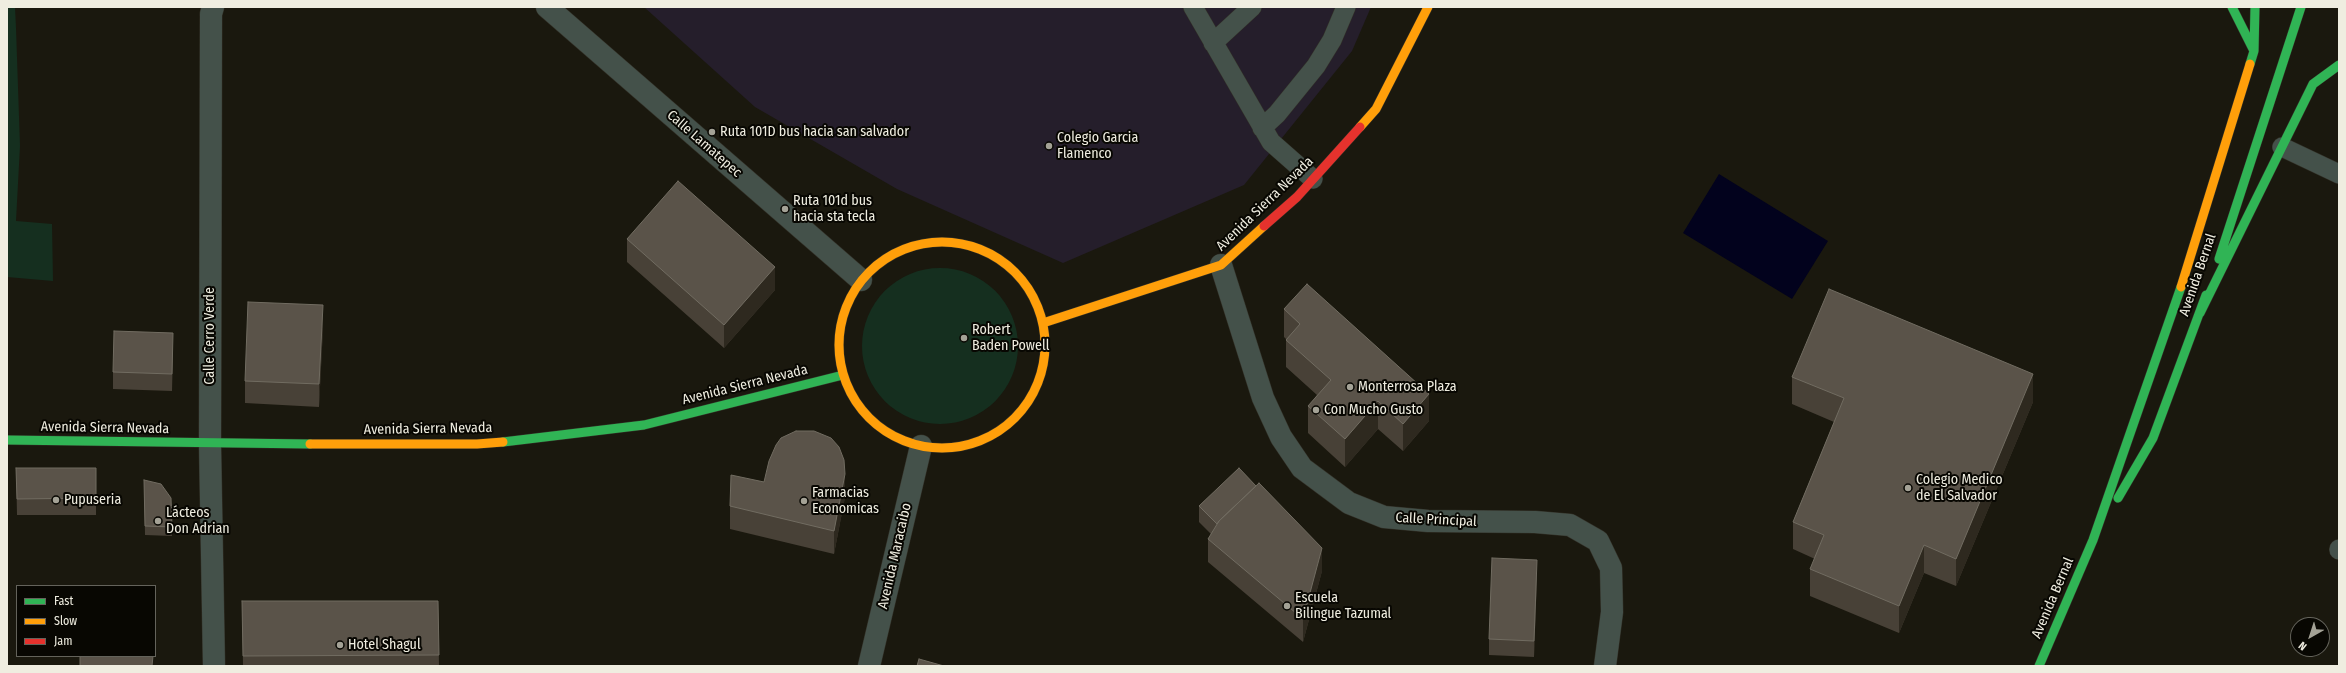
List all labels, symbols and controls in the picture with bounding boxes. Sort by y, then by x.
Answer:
street label: Calle Lamatepec [663,107,745,181]
place label: Ruta 101D bus hacia san salvador [720,124,909,140]
marker: Ruta 101D bus hacia san salvador [707,127,717,137]
place label: Colegio Garcia Flamenco [1057,130,1138,162]
marker: Colegio Garcia Flamenco [1044,141,1054,151]
street label: Avenida Sierra Nevada [1213,153,1317,255]
place label: Ruta 101d bus hacia sta tecla [793,193,875,226]
marker: Ruta 101d bus hacia sta tecla [780,204,790,214]
street label: Avenida Bernal [2176,231,2220,319]
street label: Calle Cerro Verde [202,287,218,385]
place label: Robert Baden Powell [972,322,1049,354]
marker: Robert Baden Powell [959,333,969,343]
street label: Avenida Sierra Nevada [681,361,809,409]
place label: Monterrosa Plaza [1358,379,1457,395]
marker: Monterrosa Plaza [1345,382,1355,392]
place label: Con Mucho Gusto [1324,402,1423,418]
marker: Con Mucho Gusto [1311,405,1321,415]
street label: Avenida Sierra Nevada [41,418,169,438]
street label: Avenida Sierra Nevada [364,419,492,439]
place label: Colegio Medico de El Salvador [1916,472,2002,504]
marker: Colegio Medico de El Salvador [1903,483,1913,493]
place label: Farmacias Economicas [812,485,879,518]
place label: Pupuseria [64,492,121,508]
marker: Pupuseria [51,495,61,505]
marker: Farmacias Economicas [799,496,809,506]
street label: Avenida Maracaibo [875,501,915,611]
place label: Lácteos Don Adrian [166,505,230,538]
street label: Calle Principal [1395,509,1477,531]
marker: Lácteos Don Adrian [153,516,163,526]
street label: Avenida Bernal [2028,555,2078,641]
legend [16,585,156,657]
place label: Escuela Bilingue Tazumal [1295,590,1391,622]
text: Fast [54,594,73,608]
marker: Escuela Bilingue Tazumal [1282,601,1292,611]
text: Slow [54,614,77,628]
north arrow [2290,617,2330,657]
text: Jam [54,634,72,648]
place label: Hotel Shagul [348,637,421,653]
text: N [2296,639,2309,653]
marker: Hotel Shagul [335,640,345,650]

